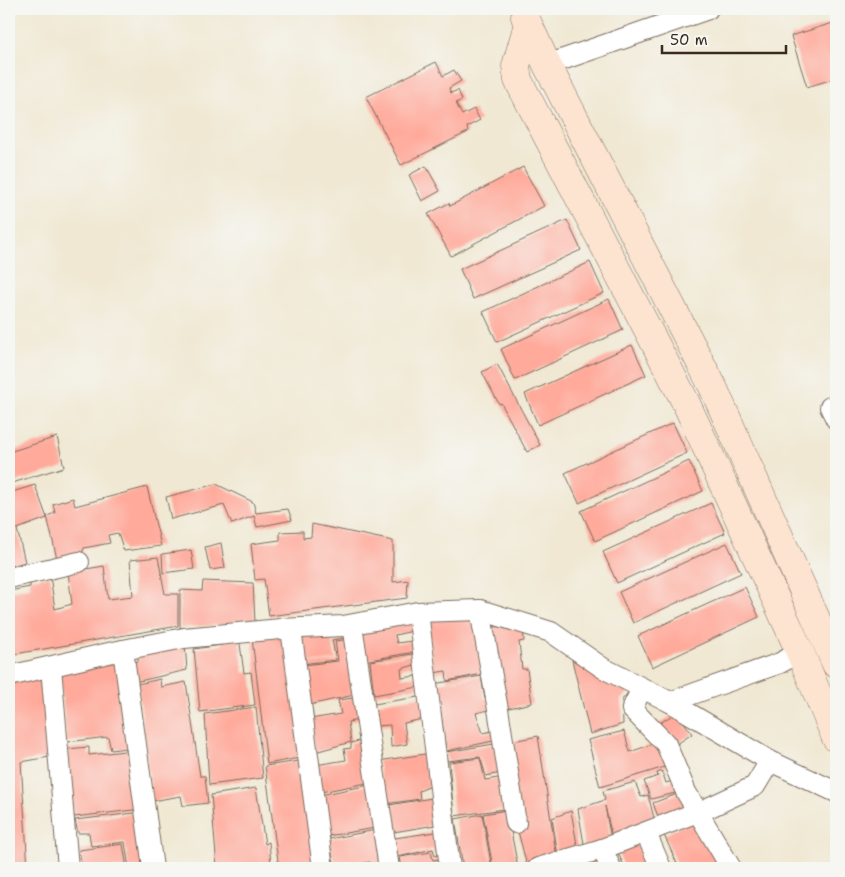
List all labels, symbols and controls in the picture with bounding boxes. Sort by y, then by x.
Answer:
scale bar [662,22,786,54]
text: 50 m [670,30,708,50]

